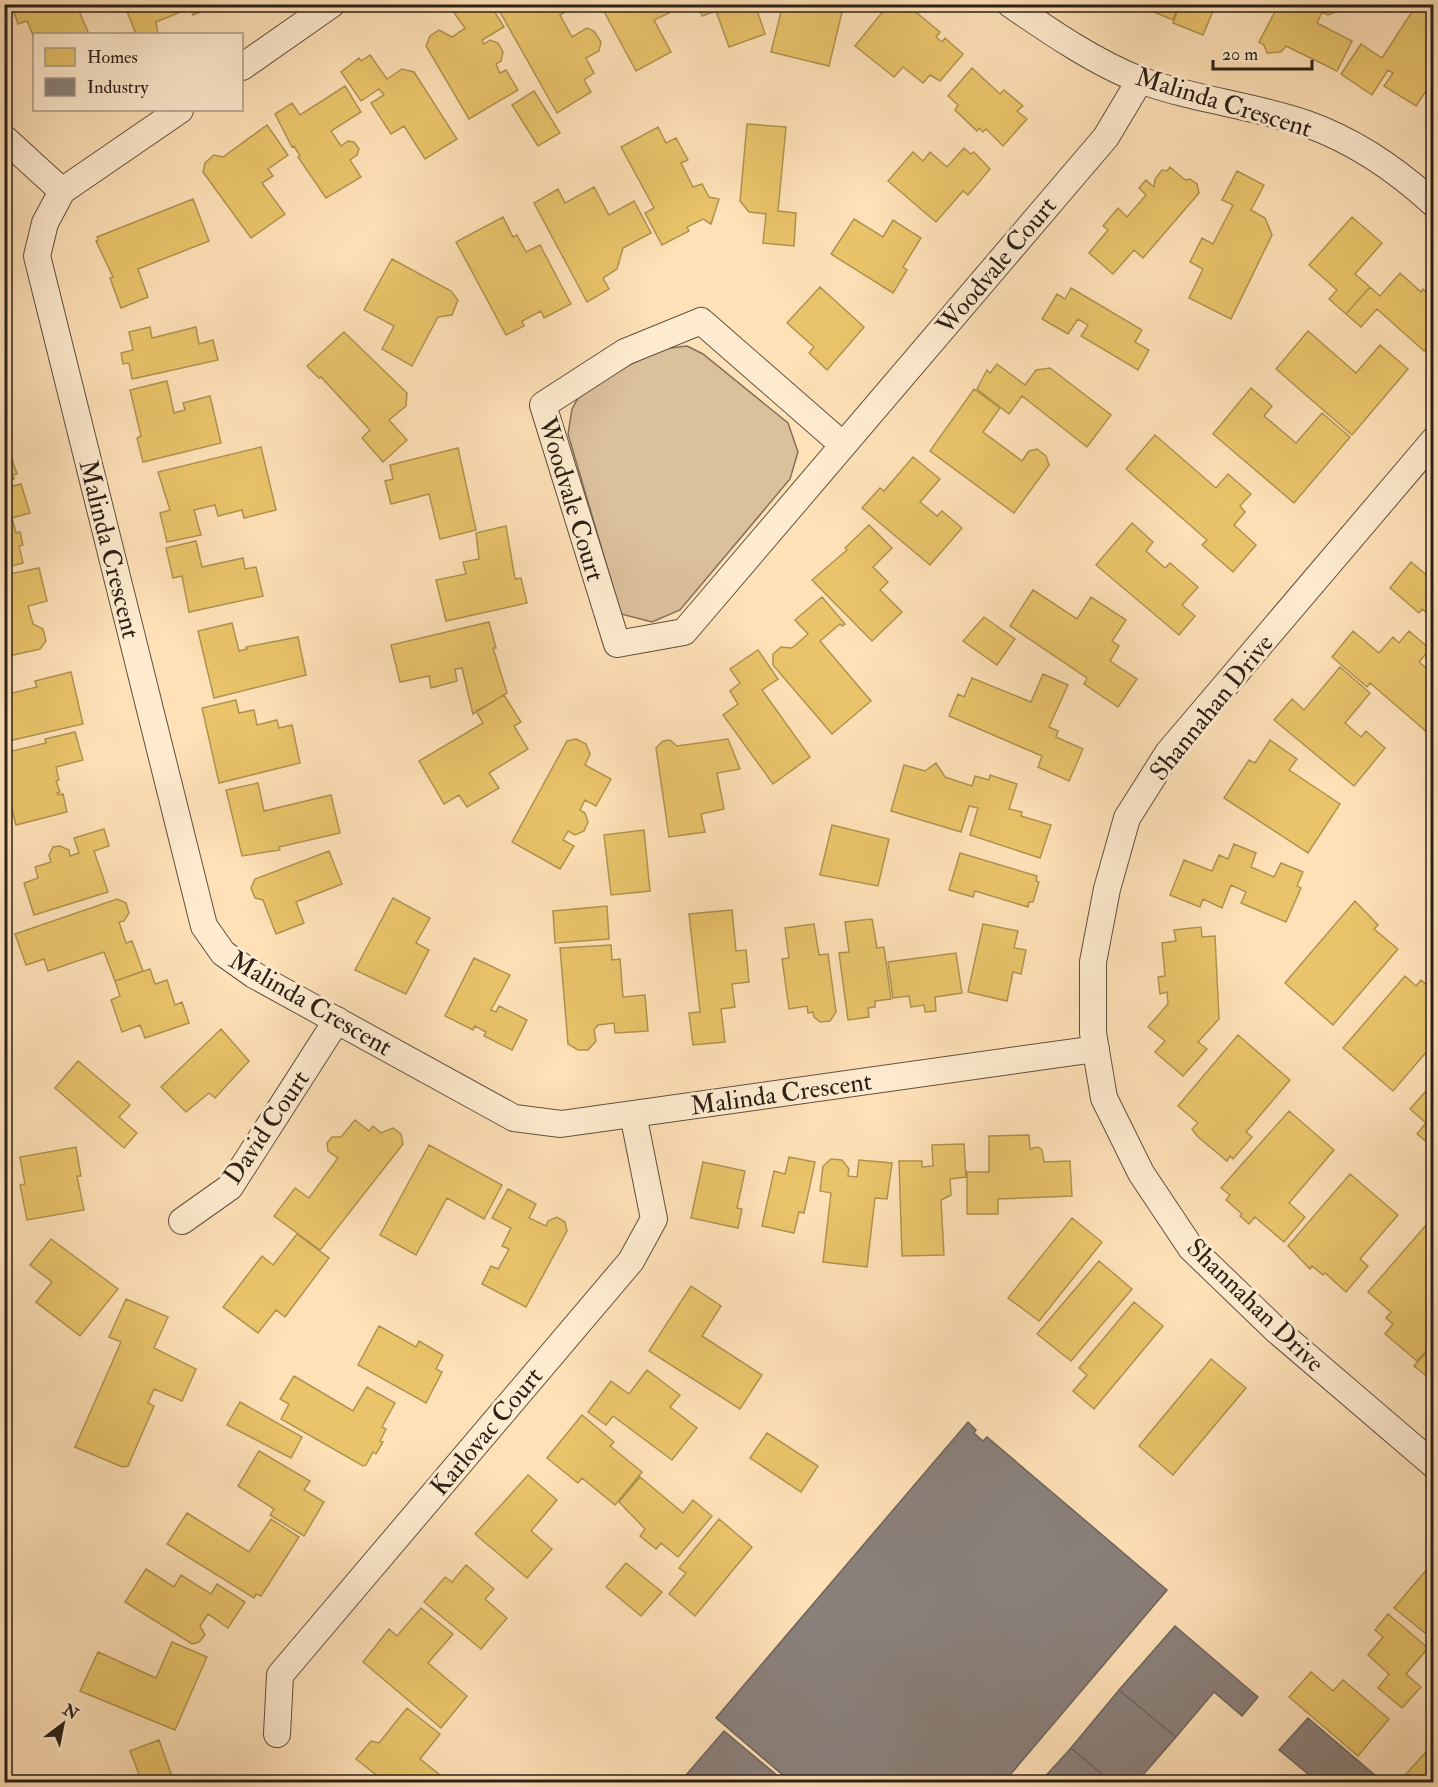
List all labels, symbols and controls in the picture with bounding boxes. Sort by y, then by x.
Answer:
legend [33,33,243,111]
scale bar [1213,33,1312,71]
text: 20 m [1222,43,1258,66]
text: Homes [87,46,138,69]
street label: Malinda Crescent [1132,61,1316,145]
text: Industry [87,76,149,99]
street label: Woodvale Court [929,190,1064,342]
street label: Woodvale Court [531,412,611,585]
street label: Malinda Crescent [71,457,147,642]
street label: Shannahan Drive [1143,628,1281,787]
street label: Malinda Crescent [223,944,398,1063]
street label: David Court [217,1064,317,1191]
street label: Malinda Crescent [688,1065,874,1123]
street label: Shannahan Drive [1180,1232,1331,1379]
street label: Karlovac Court [424,1361,550,1503]
north arrow [33,1694,93,1754]
text: N [58,1699,82,1725]

